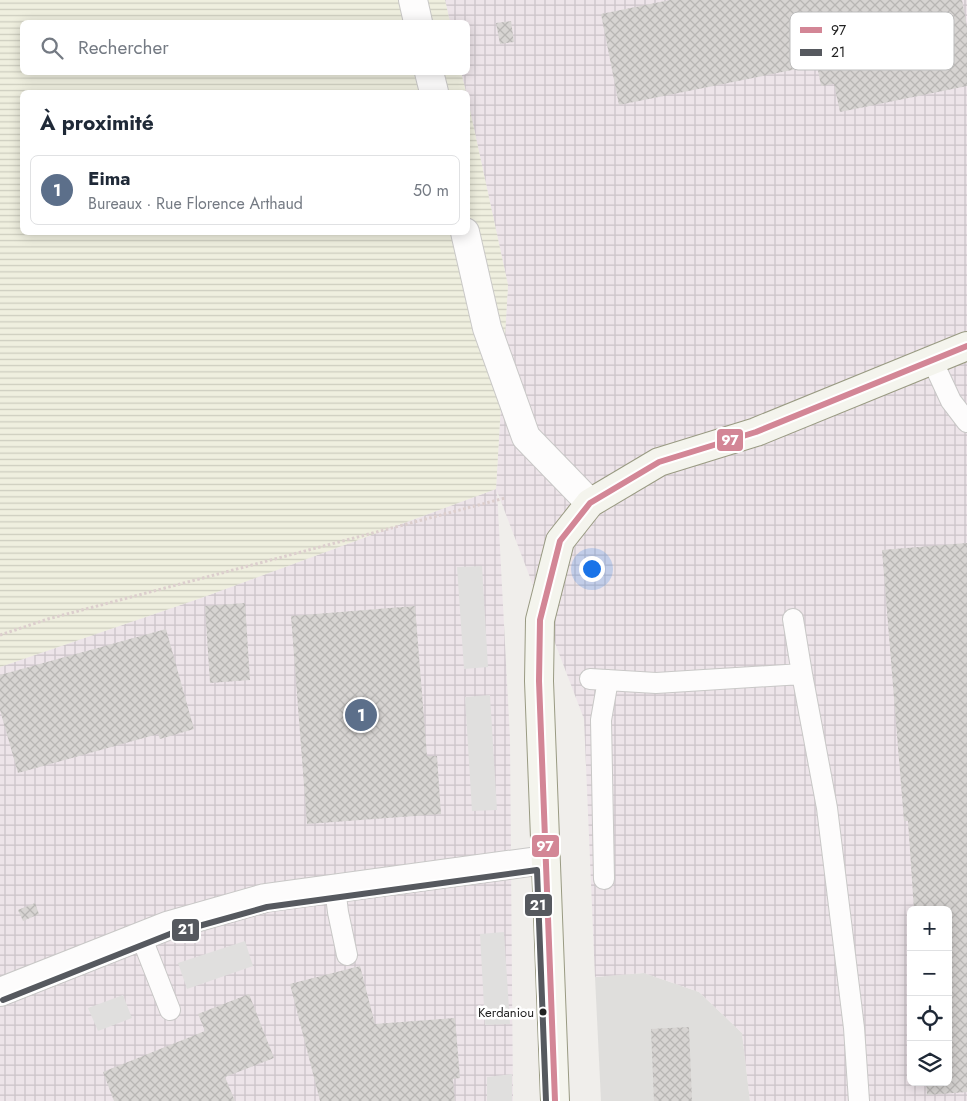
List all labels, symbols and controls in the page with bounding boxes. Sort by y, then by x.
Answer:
legend [790,12,954,70]
search box [20,20,470,75]
text: 97 [831,20,847,40]
icon: search [38,34,66,62]
text: Rechercher [78,34,169,61]
text: 21 [831,42,845,62]
text: À proximité [40,108,154,138]
text: Eima [88,165,131,192]
text: 1 [53,179,61,202]
text: 50 m [413,179,449,202]
text: Bureaux · Rue Florence Arthaud [88,192,303,215]
line badge: 97 [716,428,744,452]
text: 97 [721,430,739,450]
your location [579,556,605,582]
pin: 1 [345,696,377,734]
line badge: 97 [531,834,560,858]
text: 97 [536,836,554,856]
line badge: 21 [524,893,553,917]
text: 21 [530,895,546,915]
map controls [907,906,952,1086]
button: + [907,906,952,951]
line badge: 21 [171,918,200,942]
text: 21 [178,919,194,939]
button: − [907,951,952,996]
button: locate [907,996,952,1041]
place label: Kerdaniou [478,1003,534,1022]
marker: Kerdaniou [538,1007,548,1017]
button: layers [907,1041,952,1086]

